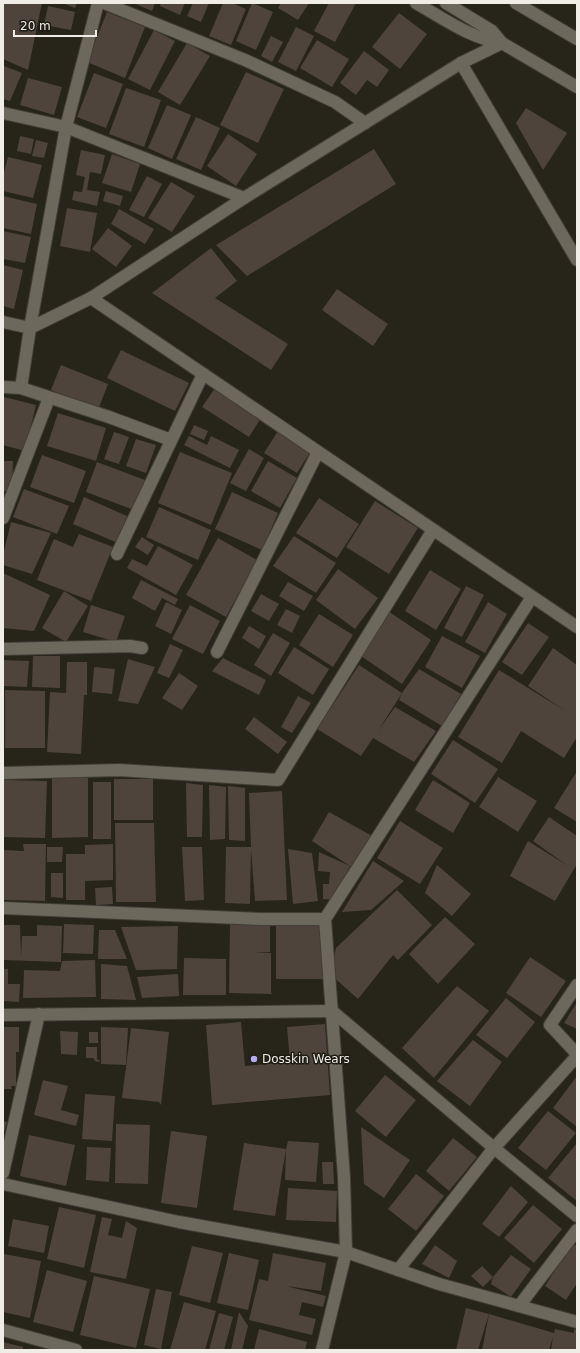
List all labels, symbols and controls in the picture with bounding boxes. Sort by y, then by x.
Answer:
scale bar [14,12,96,38]
text: 20 m [20,19,51,33]
place label: Dosskin Wears [262,1052,350,1066]
marker: Dosskin Wears [249,1054,259,1064]

